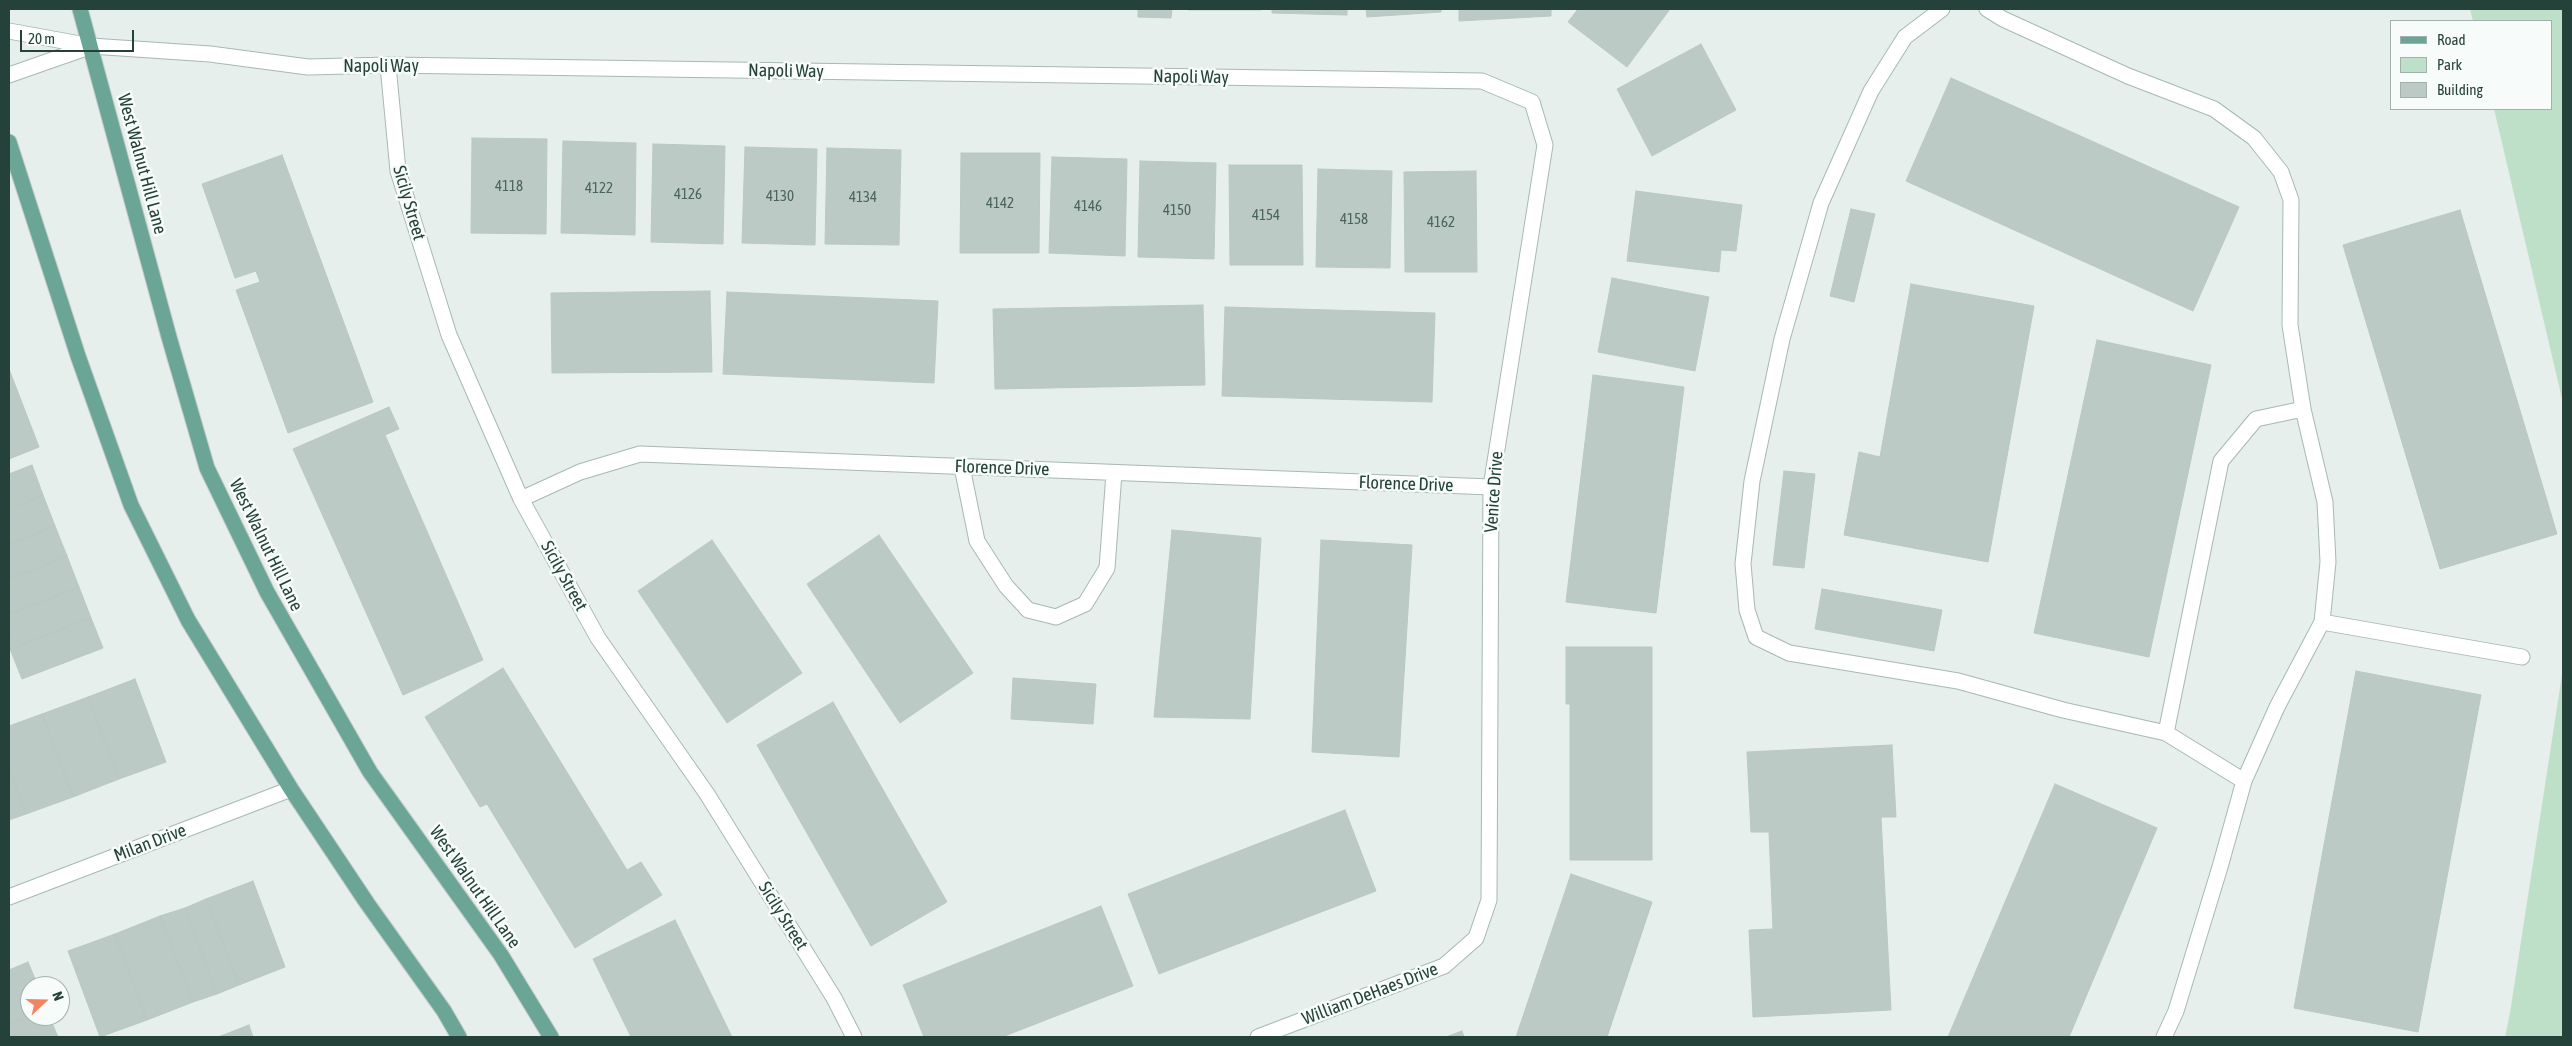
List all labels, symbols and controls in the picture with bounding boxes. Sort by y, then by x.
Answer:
scale bar [22,20,136,52]
legend [2390,20,2552,110]
text: 20 m [28,30,55,47]
text: Road [2437,31,2466,48]
street label: Napoli Way [343,55,419,77]
text: Park [2437,56,2462,73]
street label: Napoli Way [748,60,824,82]
street label: Napoli Way [1153,66,1229,88]
text: Building [2437,81,2483,98]
street label: West Walnut Hill Lane [113,92,171,236]
street label: Sicily Street [388,163,430,243]
house number: 4118 [495,177,523,195]
house number: 4122 [585,179,613,197]
house number: 4126 [674,185,702,203]
house number: 4130 [766,187,794,205]
house number: 4134 [849,188,877,206]
house number: 4142 [986,194,1014,212]
house number: 4146 [1074,197,1102,215]
house number: 4150 [1163,201,1191,219]
house number: 4154 [1252,206,1280,224]
house number: 4158 [1340,210,1368,228]
house number: 4162 [1427,213,1455,231]
street label: Venice Drive [1480,451,1508,533]
street label: Florence Drive [954,456,1050,480]
street label: Florence Drive [1358,472,1454,496]
street label: West Walnut Hill Lane [225,475,307,615]
street label: Sicily Street [536,537,592,615]
street label: Milan Drive [111,819,189,867]
street label: West Walnut Hill Lane [425,822,525,952]
street label: Sicily Street [754,878,812,954]
street label: William DeHaes Drive [1299,958,1441,1030]
north arrow [20,976,70,1026]
text: N [49,989,67,1003]

